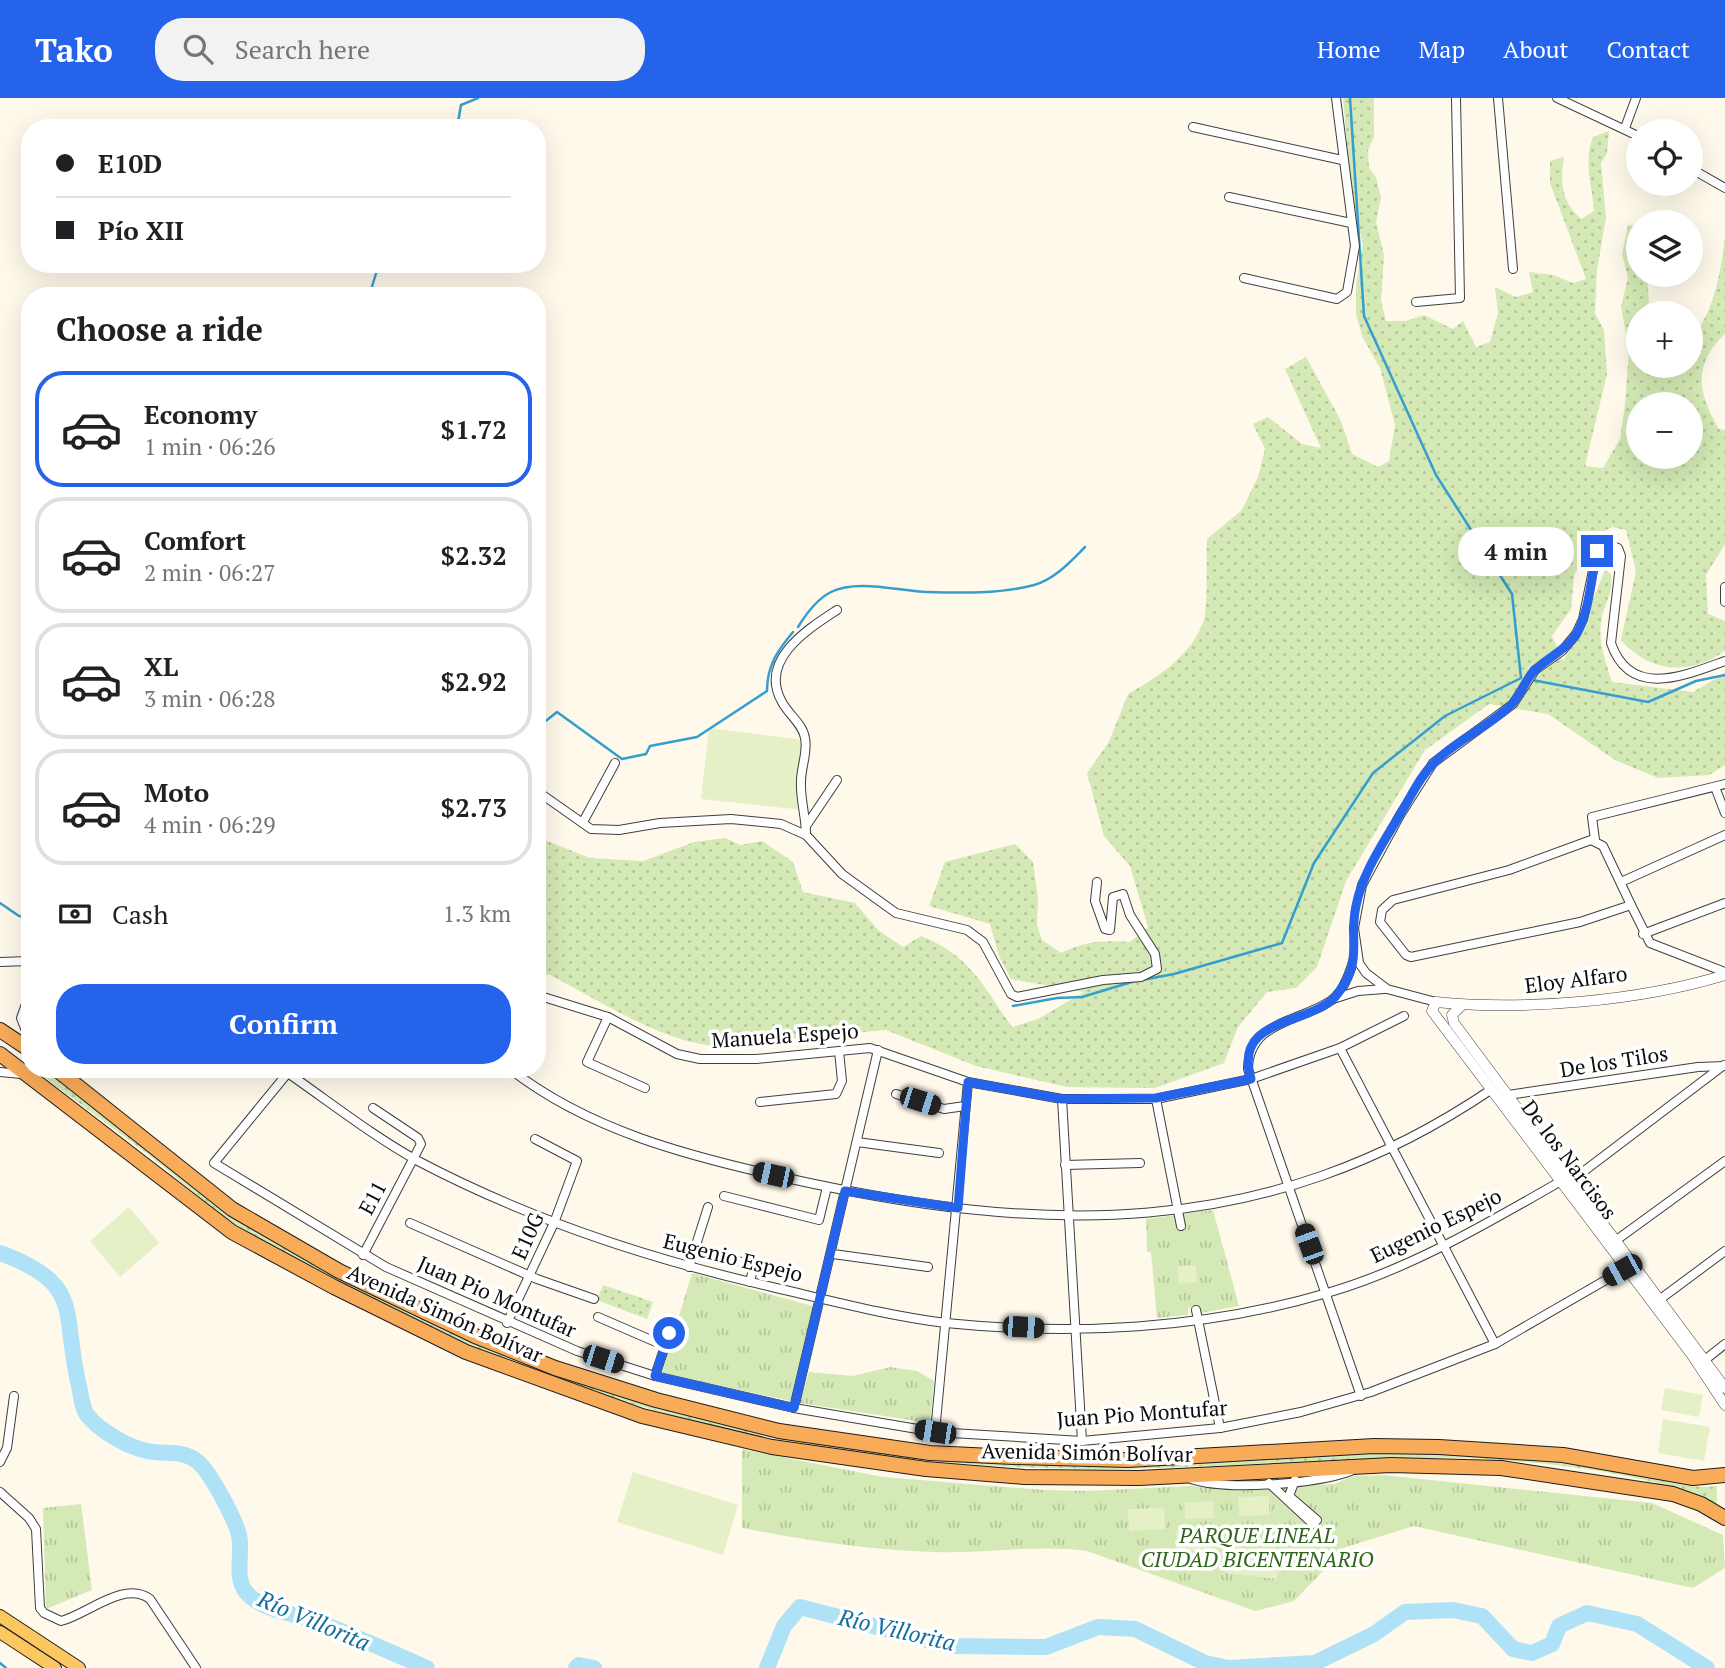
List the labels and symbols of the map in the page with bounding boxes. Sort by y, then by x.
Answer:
callout: 4 min [1457,526,1572,575]
route end [1581,535,1613,567]
street label: Eloy Alfaro [1523,959,1629,999]
street label: Manuela Espejo [710,1016,859,1054]
street label: De los Tilos [1558,1039,1670,1083]
car [897,1085,944,1117]
street label: De los Narcisos [1516,1094,1624,1225]
car [751,1160,796,1190]
street label: E11 [352,1176,393,1219]
street label: Eugenio Espejo [1365,1181,1506,1269]
street label: E10G [504,1207,550,1264]
car [1292,1221,1327,1267]
street label: Eugenio Espejo [661,1226,806,1288]
street label: Juan Pio Montufar [414,1249,581,1344]
car [1599,1251,1646,1289]
street label: Avenida Simón Bolívar [343,1257,548,1369]
car [1002,1315,1045,1339]
route start [653,1317,685,1349]
car [580,1343,627,1375]
street label: Juan Pio Montufar [1056,1393,1228,1433]
car [913,1418,958,1446]
street label: Avenida Simón Bolívar [981,1436,1193,1468]
park label: PARQUE LINEAL CIUDAD BICENTENARIO [1141,1521,1374,1573]
water label: Río Villorita [252,1583,375,1658]
water label: Río Villorita [835,1601,959,1658]

